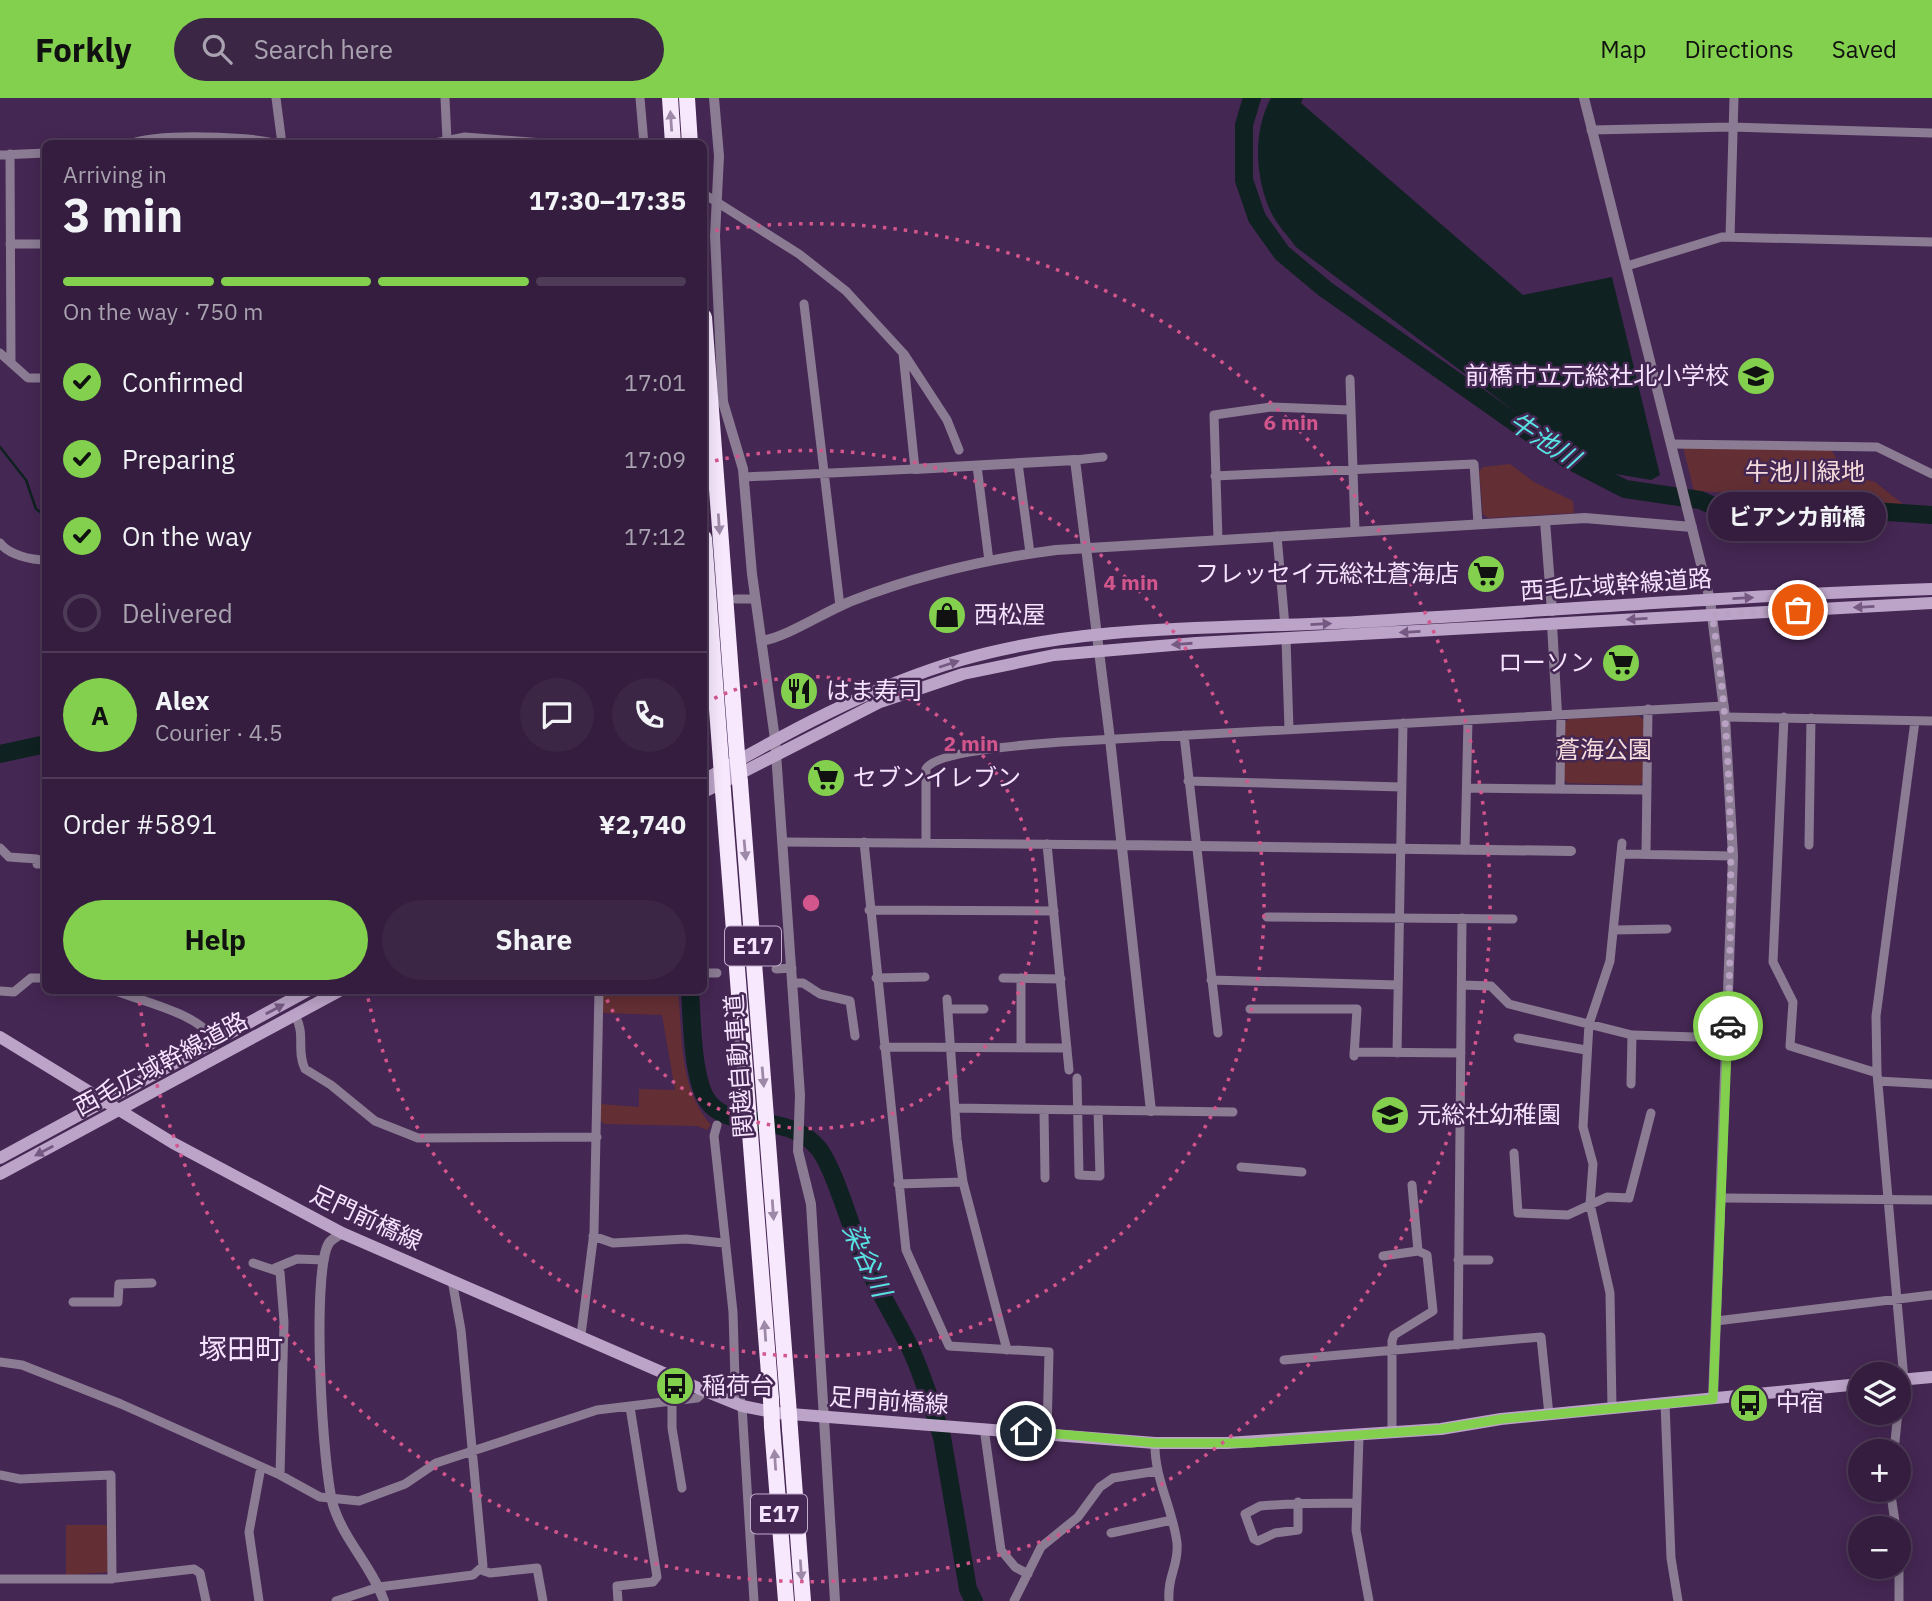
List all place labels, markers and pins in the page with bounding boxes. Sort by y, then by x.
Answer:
school or university icon: 前橋市立元総社北小学校 [1735,355,1777,397]
place label: 前橋市立元総社北小学校 [1465,359,1729,391]
callout: ビアンカ前橋 [1709,491,1887,540]
supermarket icon: フレッセイ元総社蒼海店 [1465,553,1507,595]
place label: フレッセイ元総社蒼海店 [1195,557,1459,589]
pin [1768,580,1828,640]
shop icon: 西松屋 [926,594,968,636]
place label: 西松屋 [974,598,1046,630]
supermarket icon: ローソン [1600,642,1642,684]
place label: ローソン [1498,646,1594,678]
restaurant icon: はま寿司 [778,670,820,712]
place label: はま寿司 [826,674,922,706]
supermarket icon: セブンイレブン [805,757,847,799]
place label: セブンイレブン [853,761,1021,793]
centre of rings [799,891,823,915]
school or university icon: 元総社幼稚園 [1369,1094,1411,1136]
place label: 元総社幼稚園 [1417,1098,1561,1130]
bus stop icon: 稲荷台 [654,1365,696,1407]
place label: 稲荷台 [702,1369,774,1401]
bus stop icon: 中宿 [1728,1382,1770,1424]
place label: 中宿 [1776,1386,1824,1418]
pin [996,1401,1056,1461]

